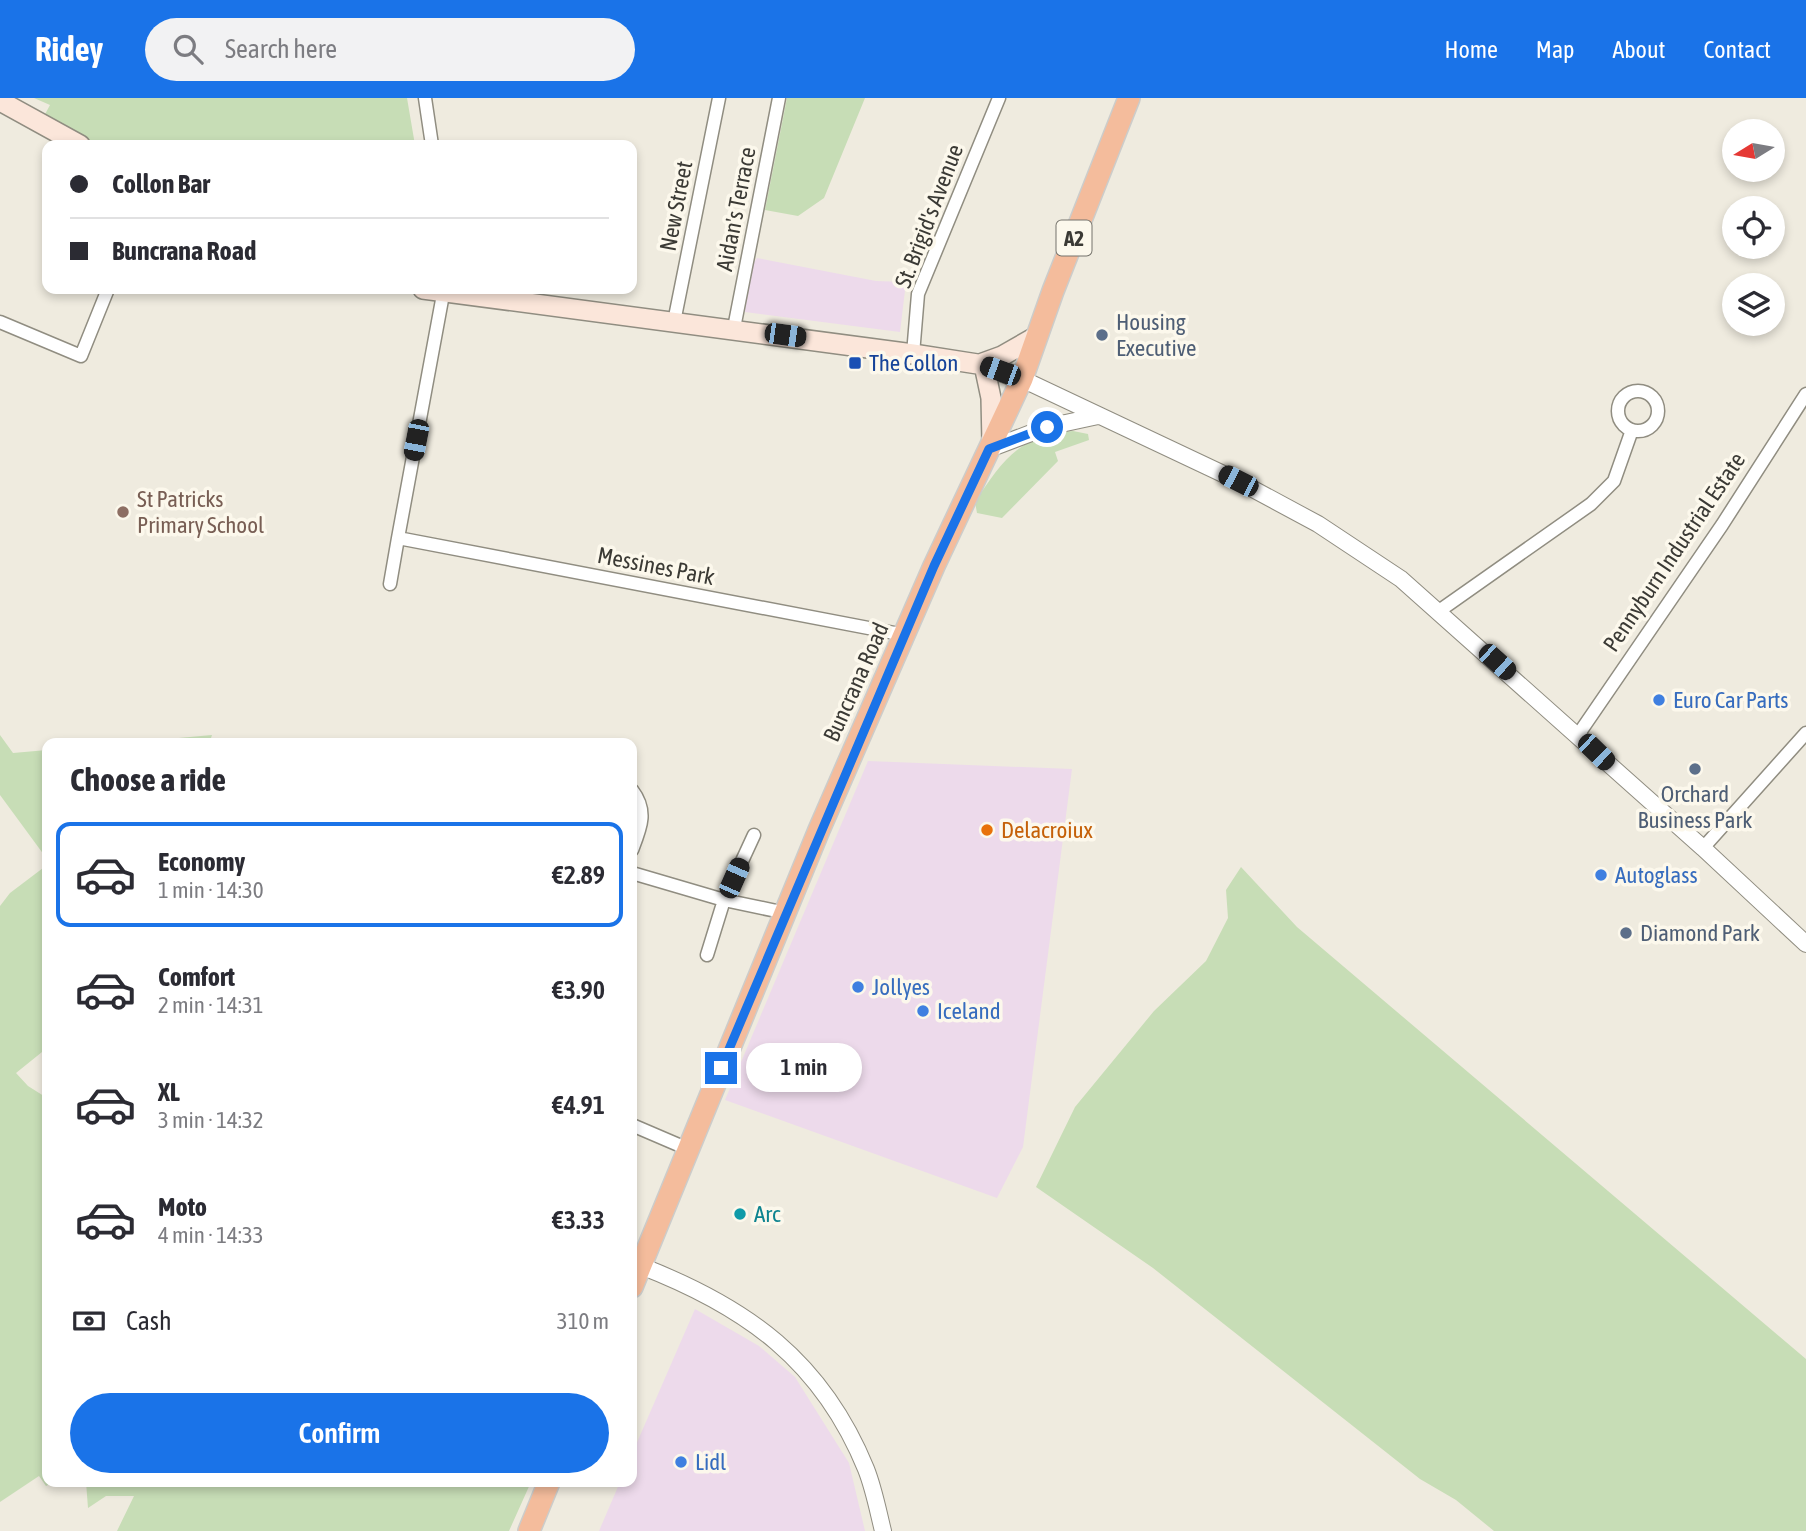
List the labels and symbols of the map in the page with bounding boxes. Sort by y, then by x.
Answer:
north arrow [1722,119,1785,182]
street label: St. Brigid's Avenue [890,141,968,291]
street label: Aidan's Terrace [711,145,761,273]
street label: New Street [655,159,697,253]
road number: A2 [1056,220,1092,256]
place label: Housing Executive [1116,309,1196,361]
car [763,322,808,348]
marker: Housing Executive [1094,327,1110,343]
place label: The Collon [869,350,958,376]
car [977,354,1024,388]
marker: The Collon [847,355,863,371]
route start [1031,411,1063,443]
car [402,417,431,463]
street label: Pennyburn Industrial Estate [1598,448,1750,656]
car [1215,462,1262,500]
place label: St Patricks Primary School [137,486,264,538]
marker: St Patricks Primary School [115,504,131,520]
street label: Messines Park [595,542,717,590]
street label: Buncrana Road [818,618,894,746]
car [1475,640,1520,684]
place label: Euro Car Parts [1673,687,1788,713]
marker: Euro Car Parts [1651,692,1667,708]
car [1574,730,1619,774]
marker: Orchard Business Park [1687,761,1703,777]
place label: Orchard Business Park [1638,781,1752,833]
place label: Delacroiux [1001,817,1093,843]
marker: Delacroiux [979,822,995,838]
car [716,855,753,901]
place label: Autoglass [1615,862,1698,888]
marker: Autoglass [1593,867,1609,883]
place label: Diamond Park [1640,920,1760,946]
marker: Diamond Park [1618,925,1634,941]
place label: Jollyes [872,974,930,1000]
marker: Jollyes [850,979,866,995]
place label: Iceland [937,998,1001,1024]
marker: Iceland [915,1003,931,1019]
callout: 1 min [746,1044,861,1093]
route end [705,1052,737,1084]
place label: Arc [754,1201,781,1227]
marker: Arc [732,1206,748,1222]
place label: Lidl [695,1449,726,1475]
marker: Lidl [673,1454,689,1470]

